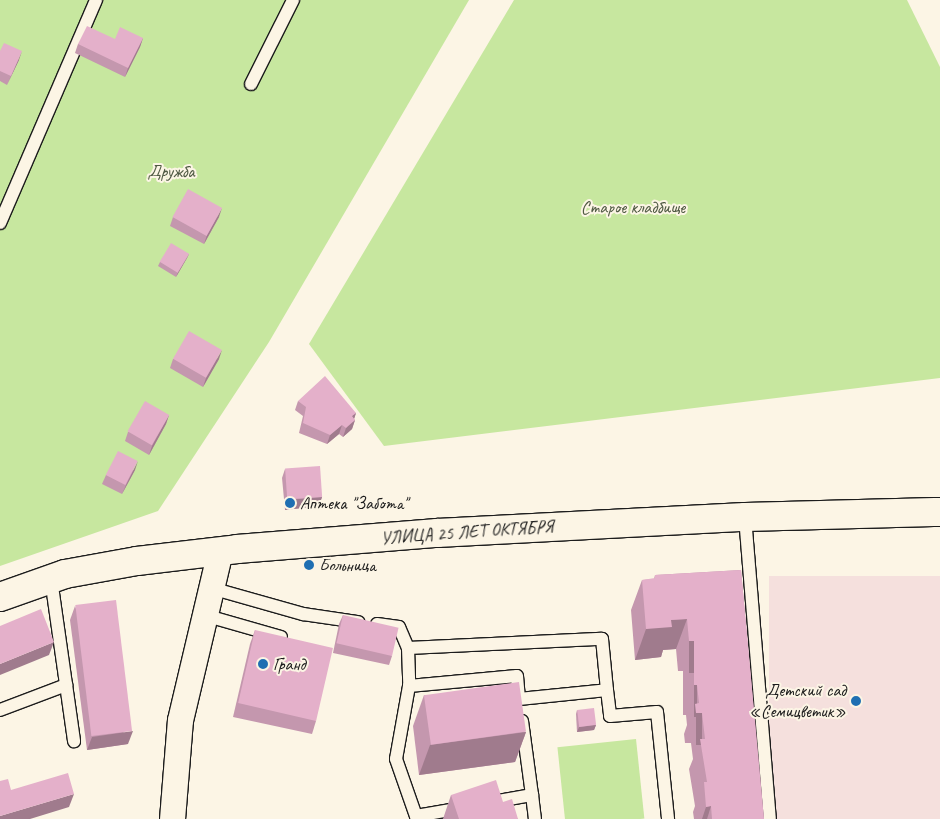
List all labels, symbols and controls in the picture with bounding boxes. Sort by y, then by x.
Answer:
park label: Дружба [147,160,195,182]
park label: Старое кладбище [580,196,686,218]
place label: Аптека "Забота" [300,492,407,514]
marker: Аптека "Забота" [284,497,296,509]
street label: УЛИЦА 25 ЛЕТ ОКТЯБРЯ [380,515,554,549]
place label: Больница [319,554,376,576]
marker: Больница [303,559,315,571]
place label: Гранд [273,653,305,675]
marker: Гранд [257,658,269,670]
place label: Детский сад «Семицветик» [749,680,846,722]
marker: Детский сад «Семицветик» [850,695,862,707]

